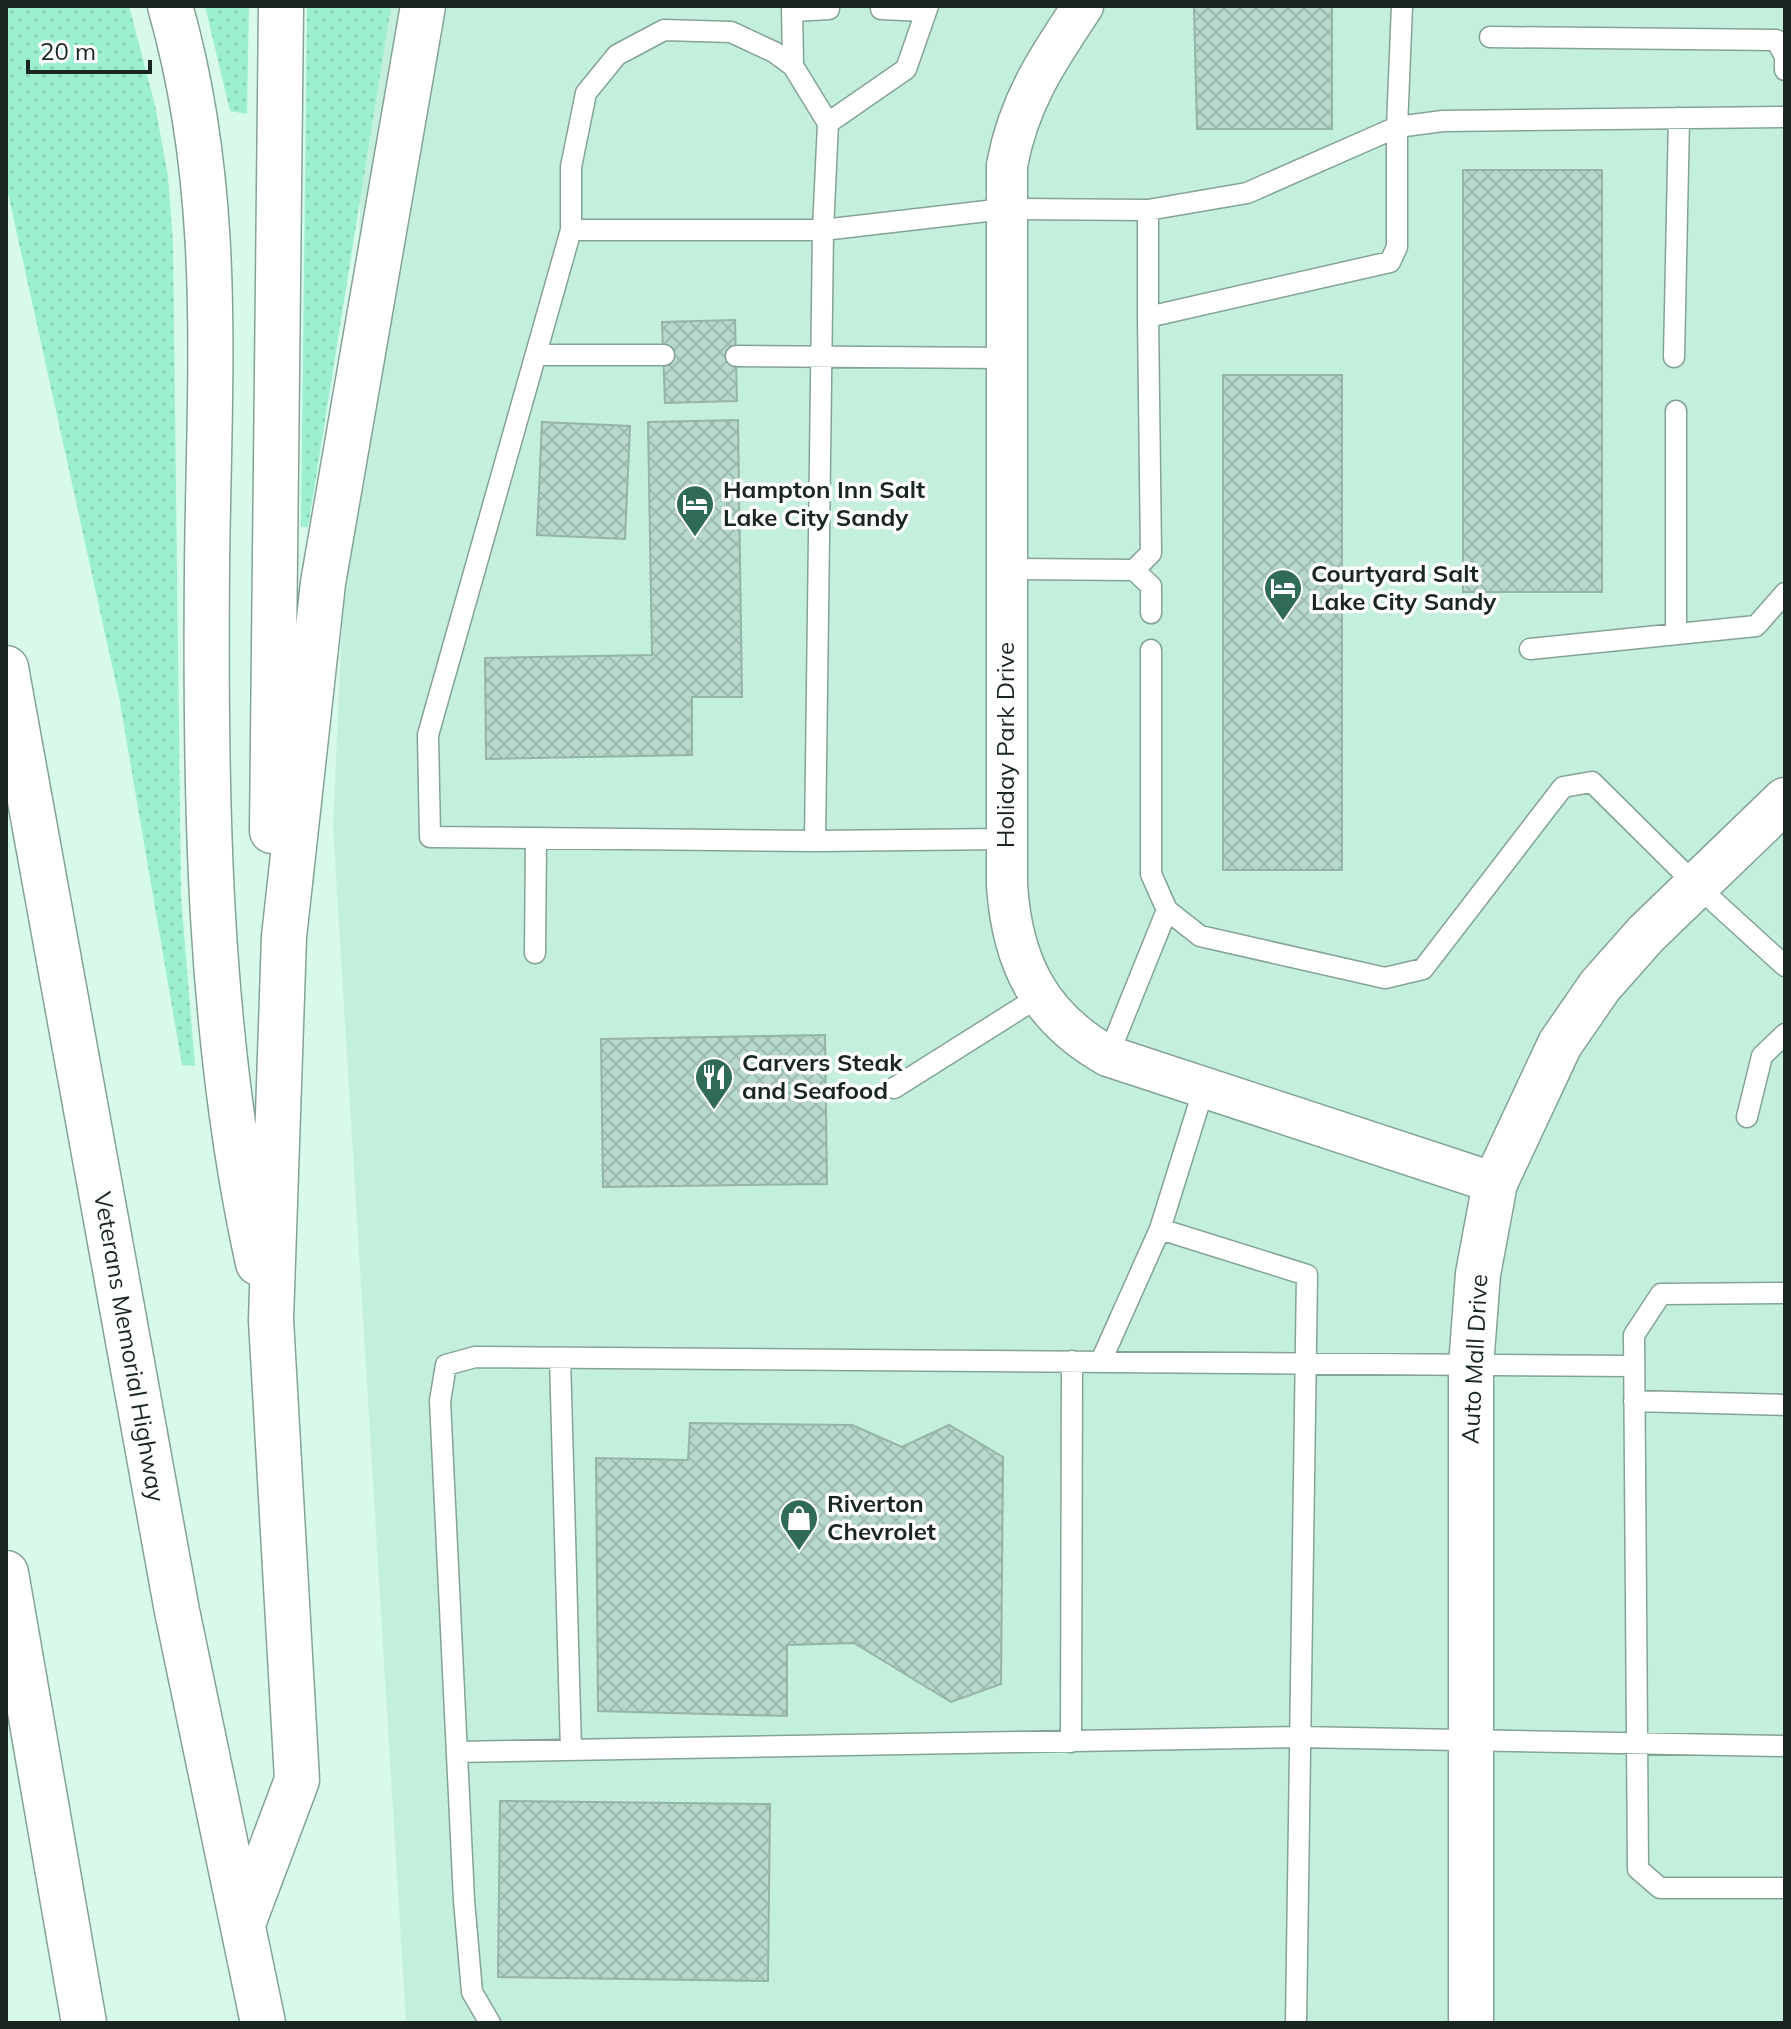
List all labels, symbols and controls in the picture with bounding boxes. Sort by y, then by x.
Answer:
scale bar [28,24,150,74]
text: 20 m [40,36,96,66]
place label: Hampton Inn Salt Lake City Sandy [723,474,925,532]
hotel icon: Hampton Inn Salt Lake City Sandy [674,483,716,538]
place label: Courtyard Salt Lake City Sandy [1311,558,1497,616]
hotel icon: Courtyard Salt Lake City Sandy [1262,567,1304,622]
street label: Holiday Park Drive [990,642,1020,848]
place label: Carvers Steak and Seafood [742,1047,903,1105]
restaurant icon: Carvers Steak and Seafood [693,1056,735,1111]
street label: Veterans Memorial Highway [88,1189,172,1504]
street label: Auto Mall Drive [1455,1273,1493,1445]
place label: Riverton Chevrolet [827,1488,936,1546]
shop icon: Riverton Chevrolet [778,1497,820,1552]

